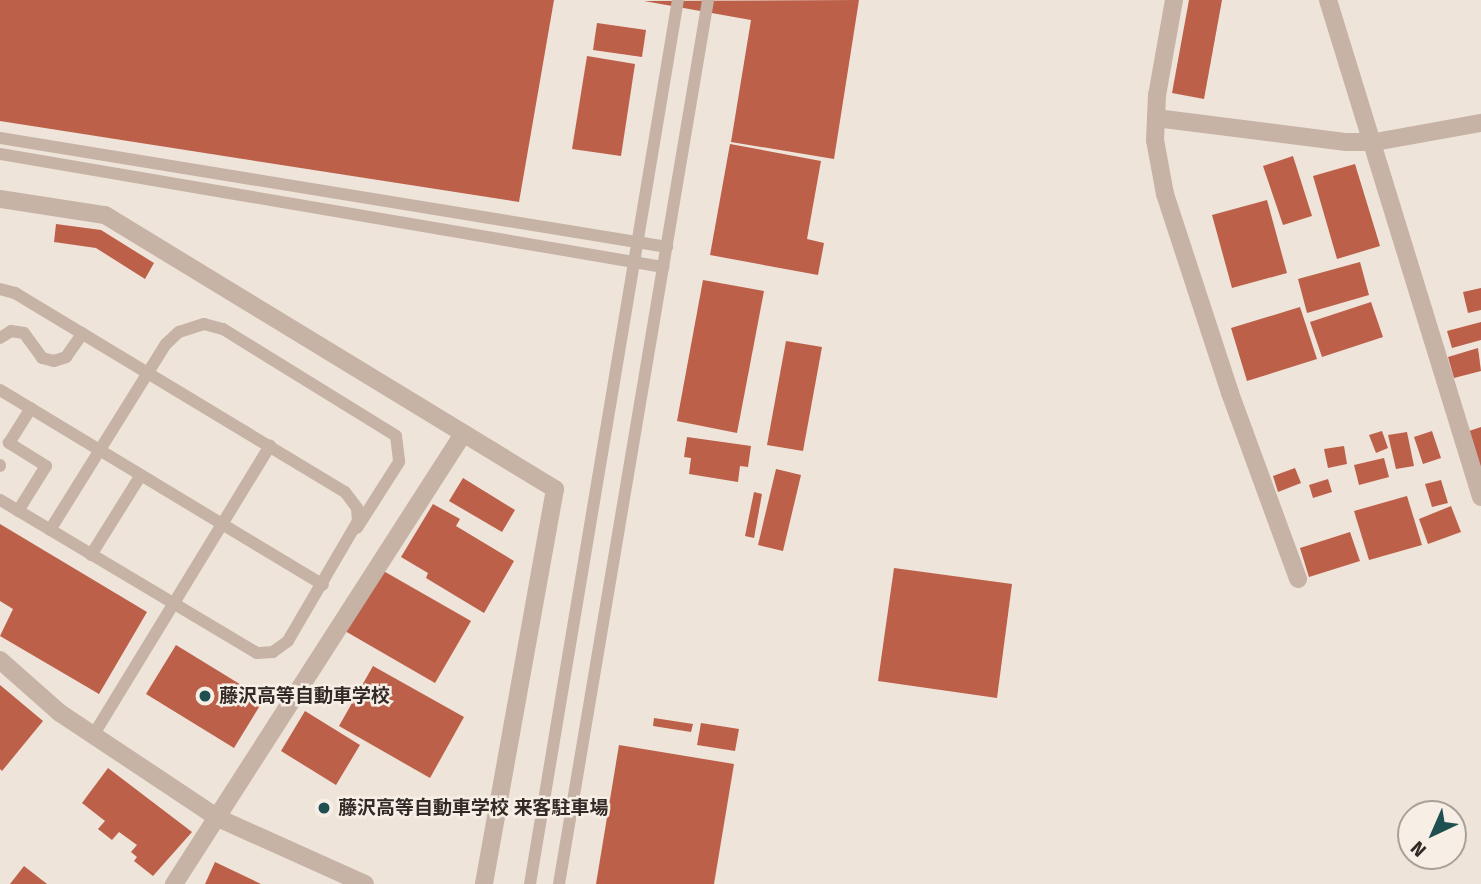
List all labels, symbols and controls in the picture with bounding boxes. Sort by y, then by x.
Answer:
place label: 藤沢高等自動車学校 [219,685,390,707]
marker: 藤沢高等自動車学校 [197,688,213,704]
place label: 藤沢高等自動車学校 来客駐車場 [338,797,609,819]
marker: 藤沢高等自動車学校 来客駐車場 [316,800,332,816]
north arrow [1397,800,1467,870]
text: N [1406,836,1431,862]

